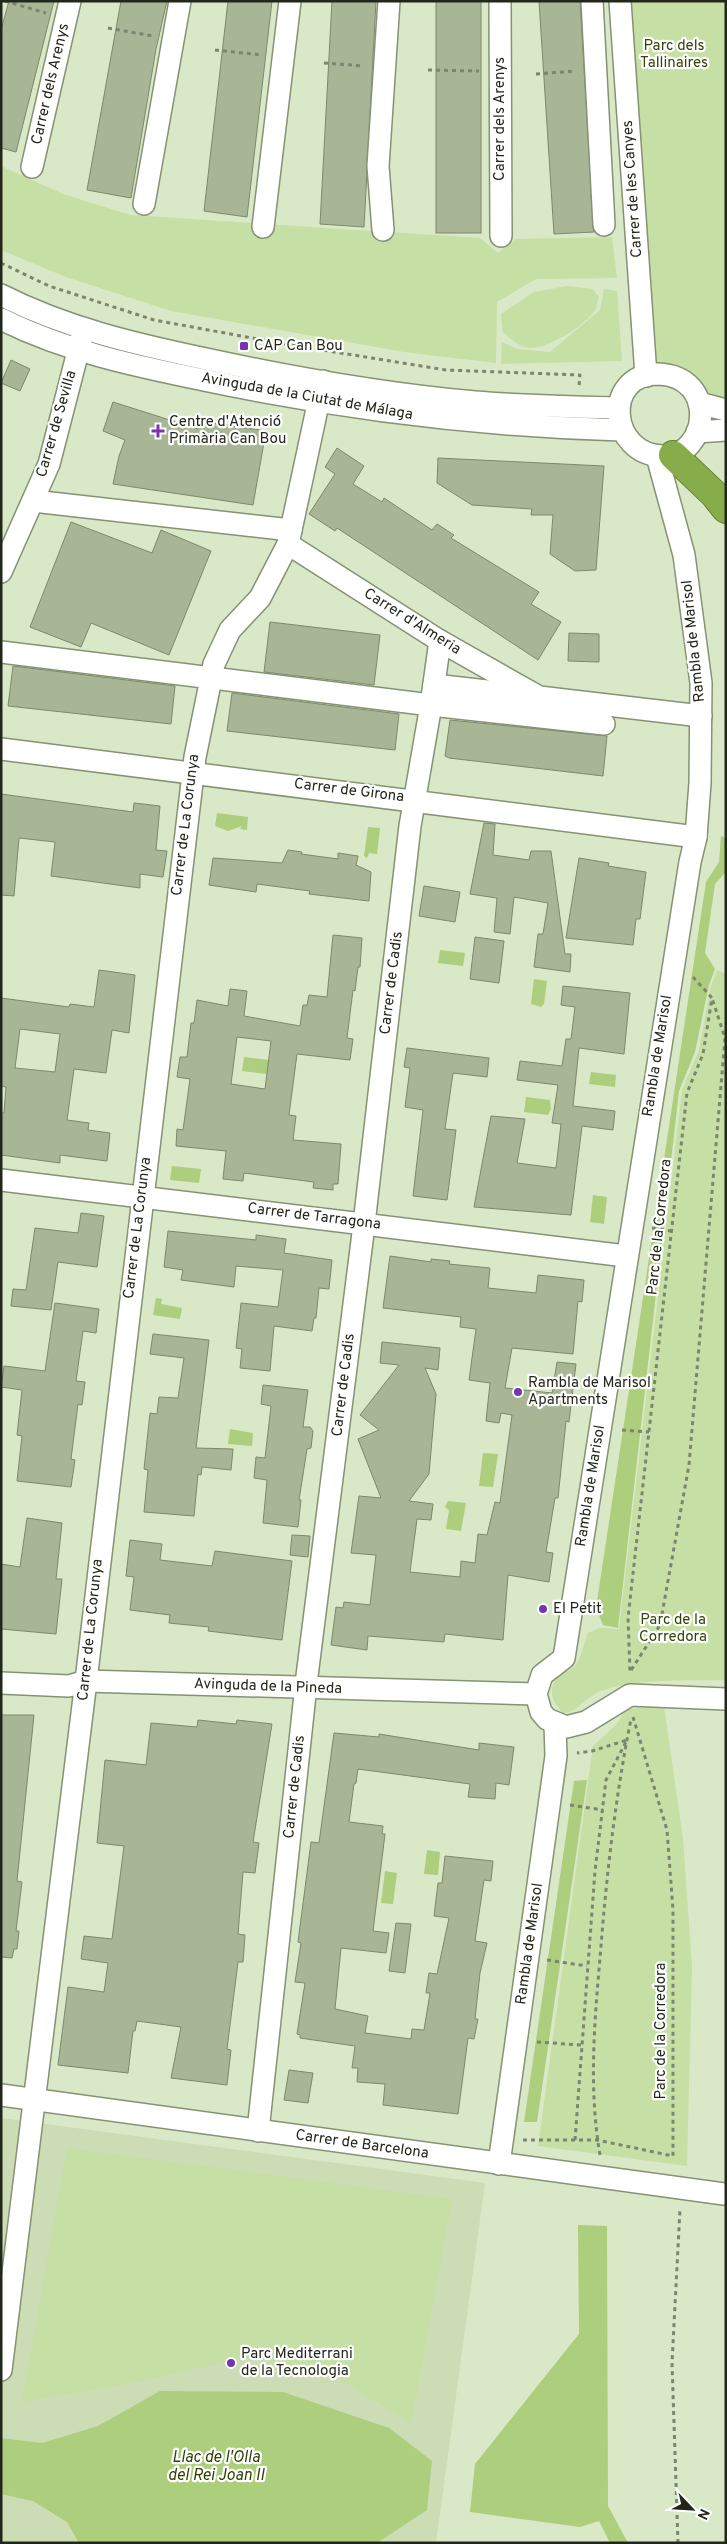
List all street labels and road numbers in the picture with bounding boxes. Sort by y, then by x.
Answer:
street label: Carrer dels Arenys [28,21,74,147]
street label: Carrer dels Arenys [491,57,510,181]
street label: Carrer de les Canyes [619,119,647,259]
street label: Carrer de Sevilla [33,368,81,480]
street label: Avinguda de la Ciutat de Málaga [200,369,414,425]
street label: Rambla de Marisol [678,579,710,703]
street label: Carrer d'Almeria [360,585,464,659]
street label: Carrer de La Corunya [168,753,204,897]
street label: Carrer de Girona [293,775,405,807]
street label: Carrer de Cadis [376,930,408,1036]
street label: Rambla de Marisol [639,994,677,1118]
street label: Carrer de La Corunya [120,1156,156,1300]
street label: Parc de la Corredora [643,1158,677,1296]
street label: Carrer de Tarragona [246,1199,382,1235]
street label: Carrer de Cadis [328,1332,360,1438]
street label: Rambla de Marisol [572,1424,610,1548]
street label: Carrer de La Corunya [74,1558,108,1702]
street label: Avinguda de la Pineda [194,1675,342,1699]
street label: Carrer de Cadis [280,1734,310,1840]
street label: Rambla de Marisol [512,1882,548,2006]
street label: Parc de la Corredora [652,1963,671,2099]
street label: Carrer de Barcelona [294,2126,430,2164]

